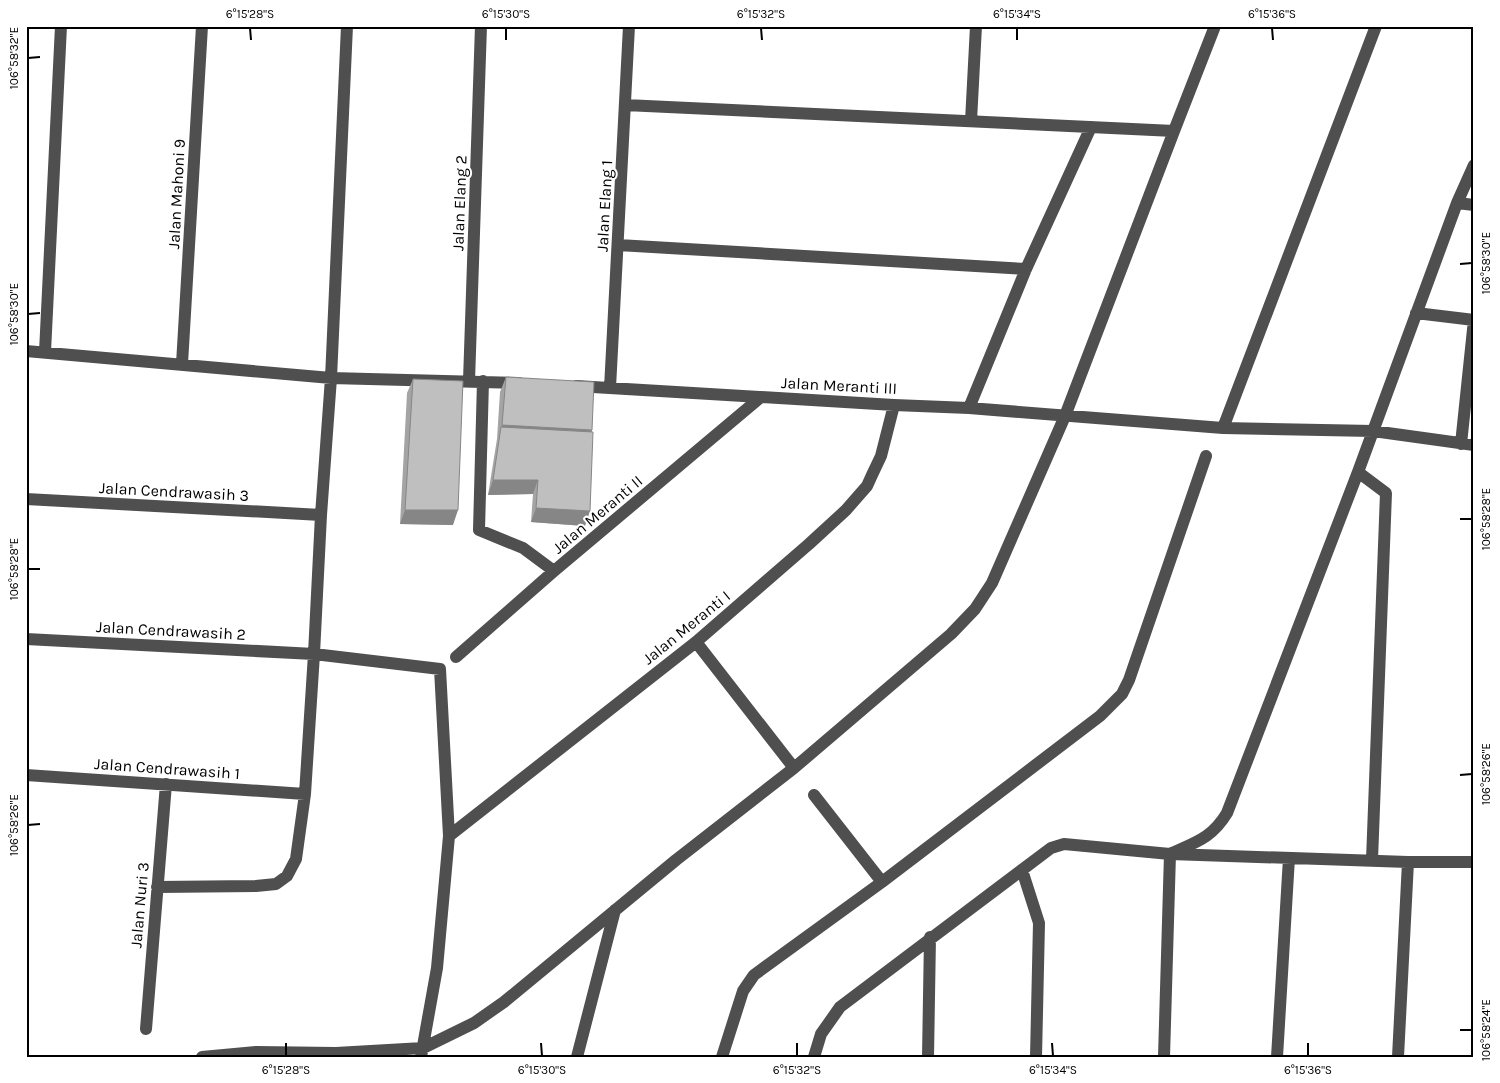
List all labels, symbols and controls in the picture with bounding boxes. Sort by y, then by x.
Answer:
text: 6°15'28"S [226,7,274,21]
text: 6°15'30"S [482,7,530,21]
text: 6°15'32"S [737,7,785,21]
text: 6°15'34"S [993,7,1041,21]
text: 6°15'36"S [1248,7,1296,21]
text: 106°58'32"E [7,27,21,89]
street label: Jalan Mahoni 9 [164,138,189,250]
street label: Jalan Elang 2 [448,155,471,251]
street label: Jalan Elang 1 [593,160,616,252]
text: 106°58'30"E [1479,232,1493,294]
text: 106°58'30"E [7,283,21,345]
street label: Jalan Meranti III [781,373,897,398]
street label: Jalan Meranti II [548,471,646,558]
street label: Jalan Cendrawasih 3 [98,478,249,505]
text: 106°58'28"E [1479,488,1493,550]
text: 106°58'28"E [7,538,21,600]
street label: Jalan Meranti I [639,586,734,668]
street label: Jalan Cendrawasih 2 [96,617,246,644]
text: 106°58'26"E [1479,743,1493,805]
street label: Jalan Cendrawasih 1 [93,754,240,783]
text: 106°58'26"E [7,794,21,856]
street label: Jalan Nuri 3 [126,861,153,949]
text: 106°58'24"E [1479,999,1493,1061]
text: 6°15'28"S [262,1063,310,1077]
text: 6°15'30"S [518,1063,566,1077]
text: 6°15'32"S [773,1063,821,1077]
text: 6°15'34"S [1029,1063,1077,1077]
text: 6°15'36"S [1284,1063,1332,1077]

